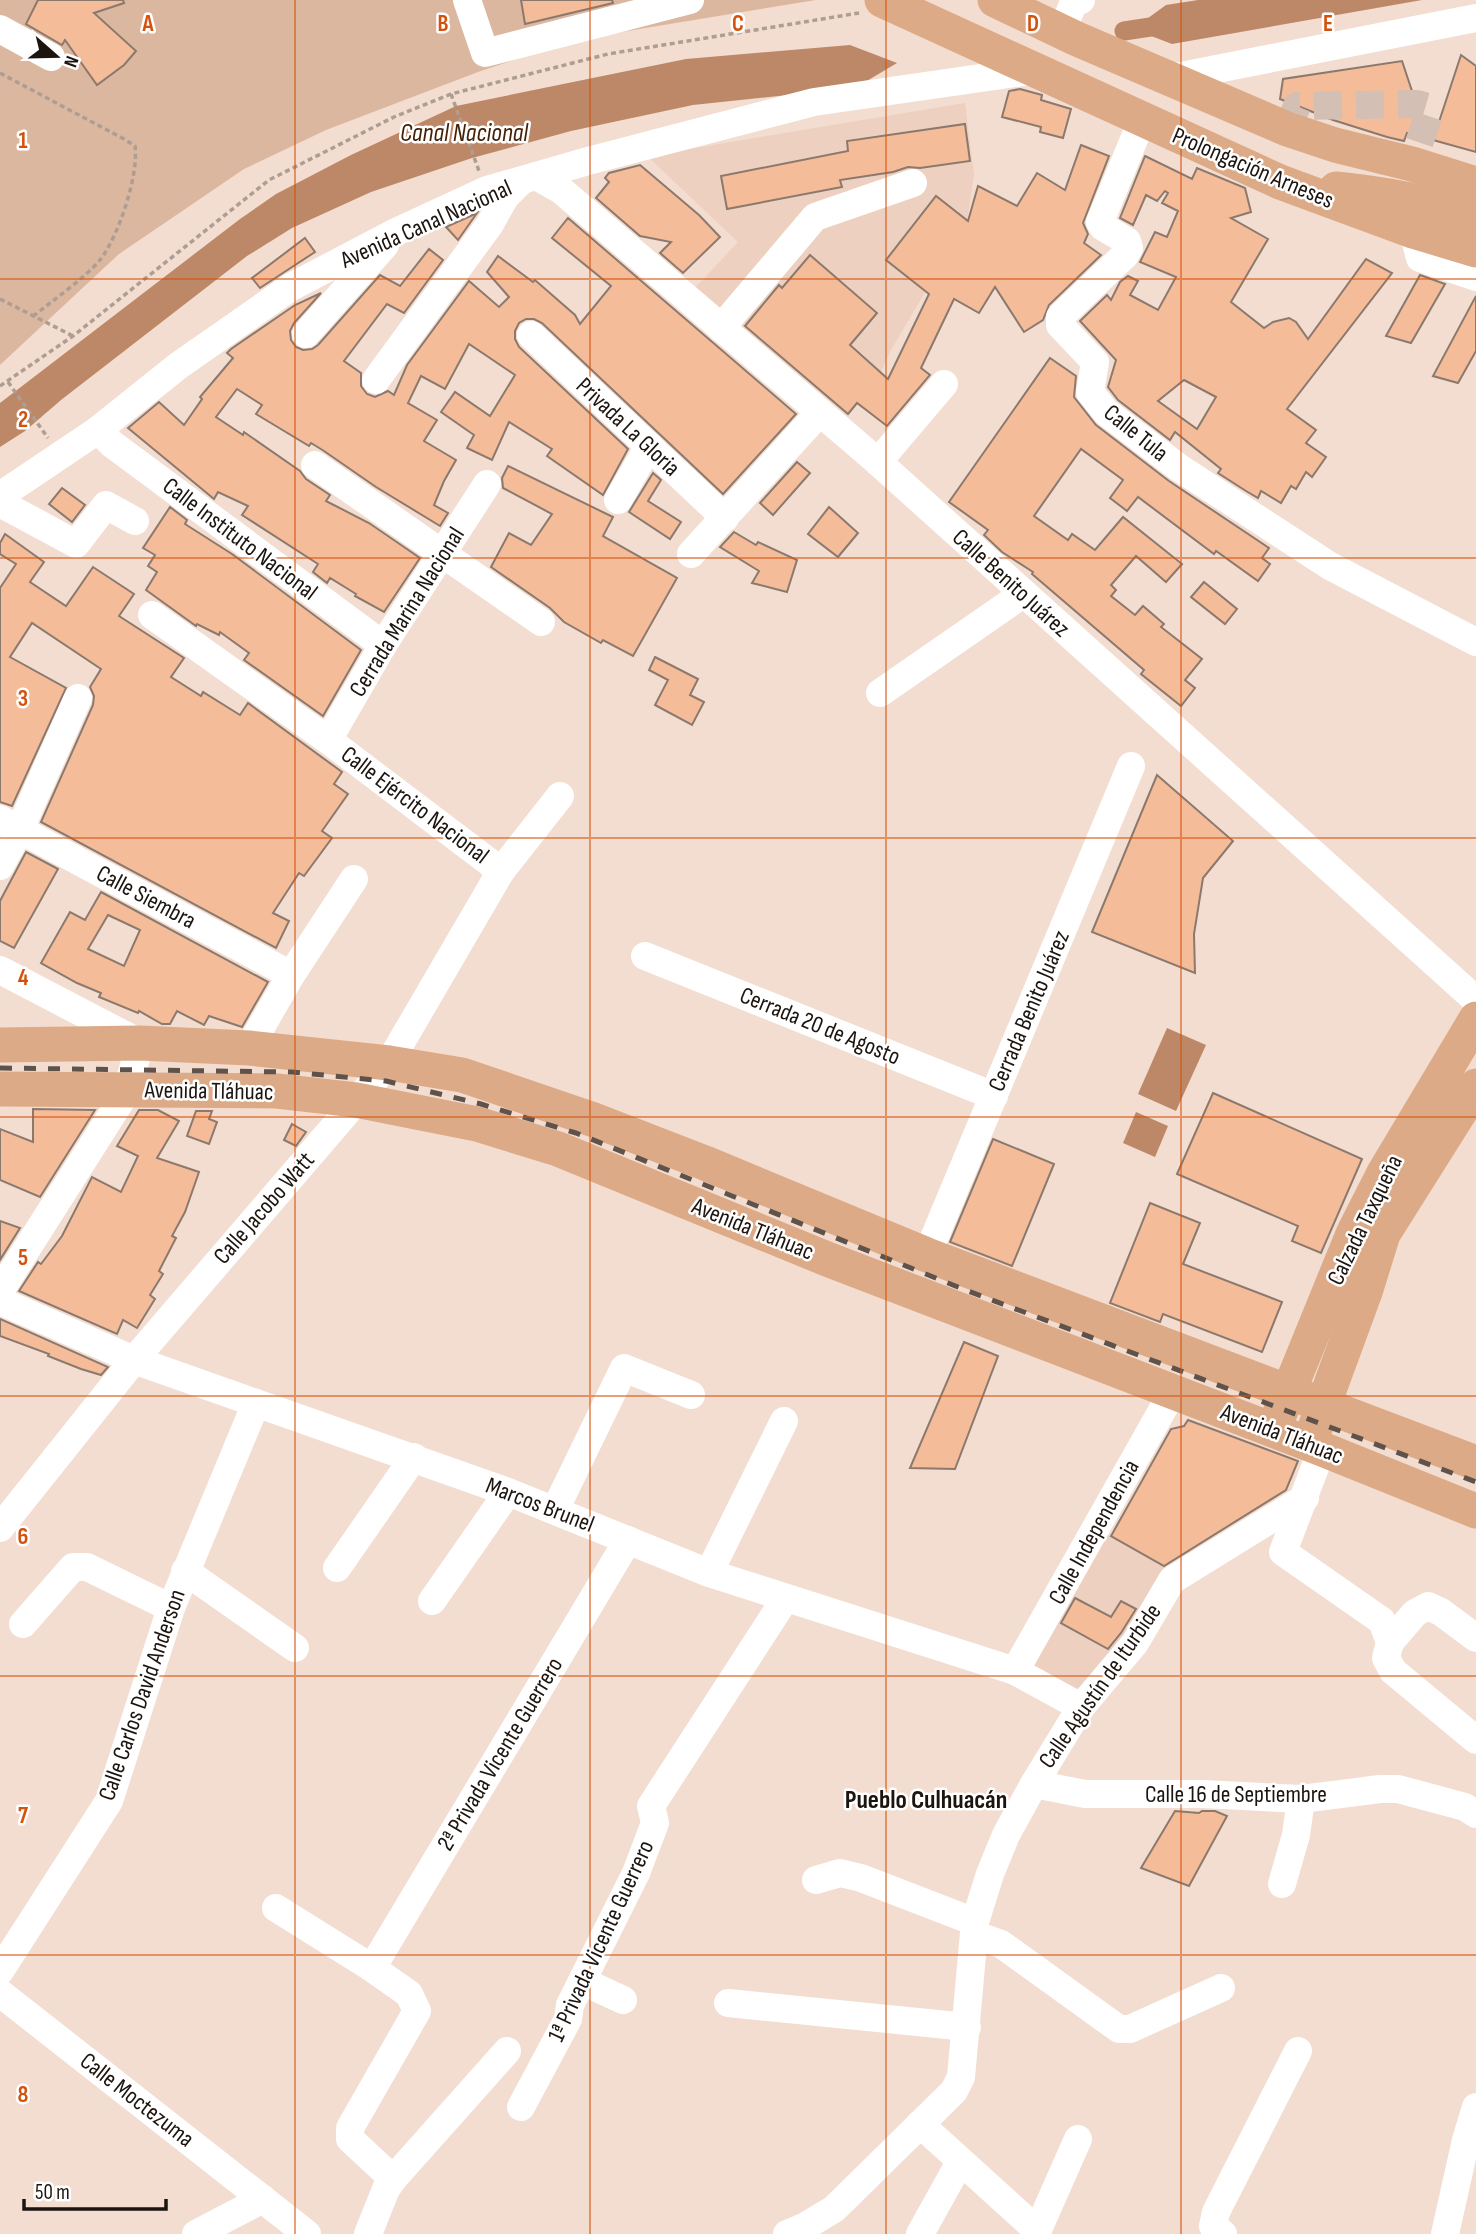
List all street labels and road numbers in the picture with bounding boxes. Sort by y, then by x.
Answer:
street label: Prolongación Arneses [1168,121,1338,215]
street label: Avenida Canal Nacional [335,173,516,275]
street label: Privada La Gloria [570,371,686,483]
street label: Calle Tula [1098,398,1174,468]
street label: Calle Instituto Nacional [157,471,323,607]
street label: Cerrada Marina Nacional [343,522,471,702]
street label: Calle Benito Juárez [946,523,1076,643]
street label: Calle Ejército Nacional [335,740,495,870]
street label: Calle Siembra [91,859,201,935]
street label: Cerrada Benito Juárez [982,926,1076,1096]
street label: Cerrada 20 de Agosto [736,981,904,1071]
street label: Avenida Tláhuac [143,1075,274,1107]
street label: Calle Jacobo Watt [207,1146,321,1270]
street label: Calzada Taxqueña [1321,1150,1409,1290]
street label: Avenida Tláhuac [687,1191,818,1267]
street label: Avenida Tláhuac [1216,1397,1347,1471]
street label: Calle Independencia [1042,1455,1146,1609]
street label: Marcos Brunel [482,1471,598,1539]
street label: Calle Carlos David Anderson [92,1586,192,1804]
street label: Calle Agustín de Iturbide [1032,1598,1168,1774]
street label: 2ª Privada Vicente Guerrero [431,1652,569,1856]
street label: Calle 16 de Septiembre [1145,1780,1327,1809]
street label: 1ª Privada Vicente Guerrero [542,1836,660,2046]
street label: Calle Moctezuma [74,2047,200,2153]

